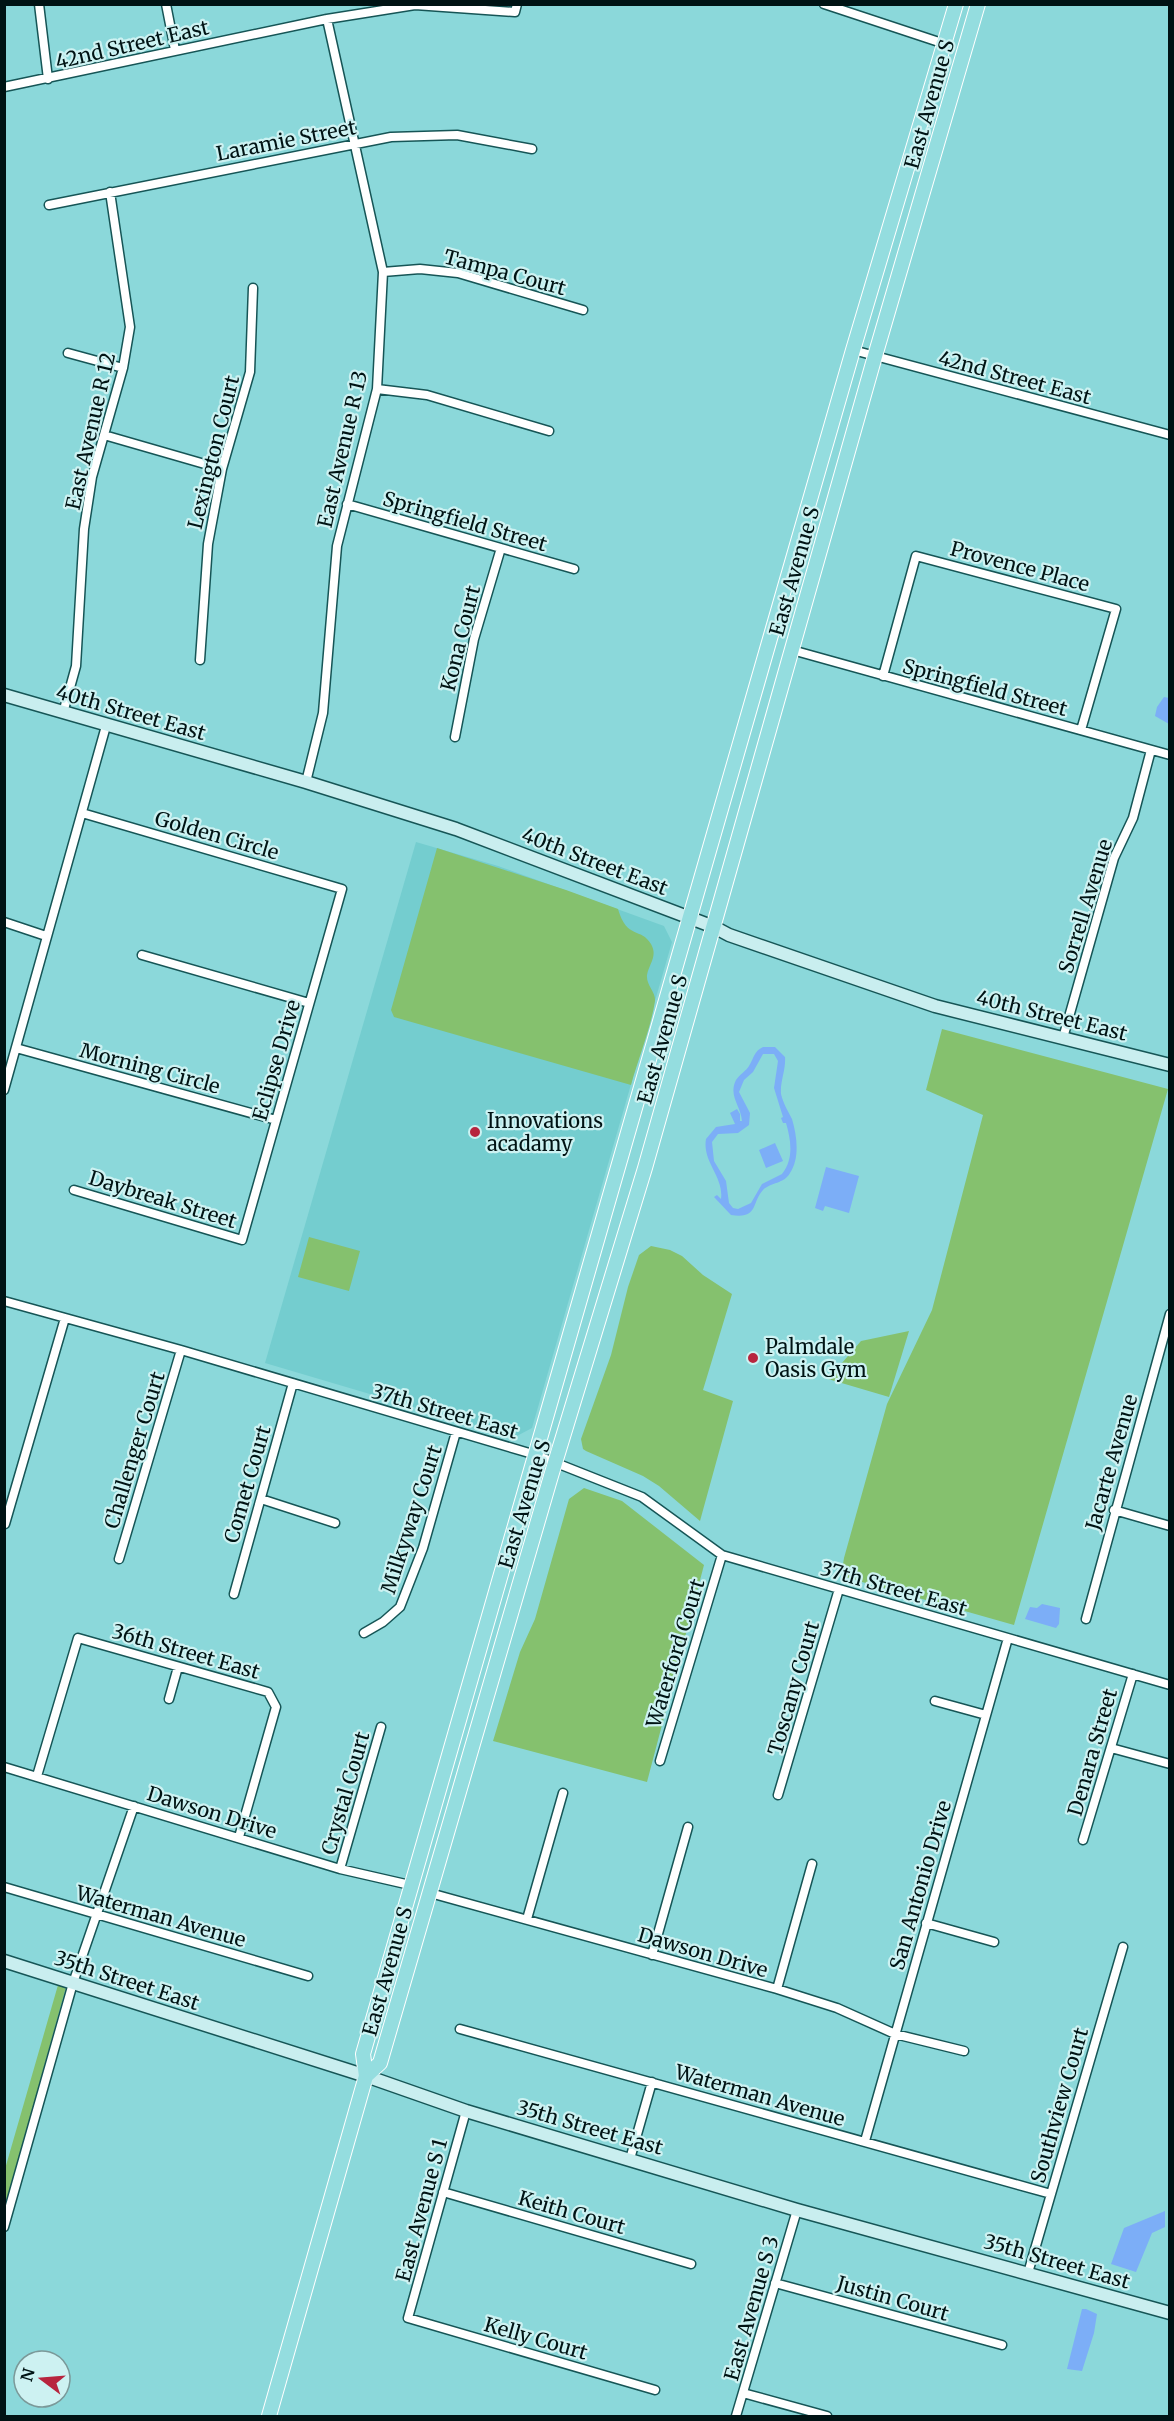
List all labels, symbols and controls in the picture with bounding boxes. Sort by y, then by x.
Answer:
street label: 42nd Street East [53,14,211,74]
street label: East Avenue S [899,36,959,172]
street label: Laramie Street [214,114,358,166]
street label: Tampa Court [441,244,569,300]
street label: 42nd Street East [936,345,1094,409]
street label: East Avenue R 12 [60,350,120,512]
street label: East Avenue R 13 [312,368,372,530]
street label: Lexington Court [182,372,244,532]
street label: Springfield Street [380,486,550,556]
street label: East Avenue S [764,503,824,639]
street label: Provence Place [948,535,1092,597]
street label: Kona Court [435,582,485,693]
street label: Springfield Street [900,653,1070,721]
street label: 40th Street East [53,679,209,745]
street label: Golden Circle [152,805,282,865]
street label: 40th Street East [518,822,672,900]
street label: Sorrell Avenue [1053,836,1117,976]
street label: East Avenue S [632,971,692,1107]
street label: 40th Street East [974,984,1130,1046]
street label: Eclipse Drive [247,997,305,1123]
street label: Morning Circle [77,1037,223,1099]
place label: Innovations acadamy [487,1108,603,1156]
marker: Innovations acadamy [468,1125,482,1139]
street label: Daybreak Street [86,1165,240,1233]
place label: Palmdale Oasis Gym [765,1334,867,1382]
marker: Palmdale Oasis Gym [746,1351,760,1365]
street label: Challenger Court [98,1368,170,1531]
street label: 37th Street East [369,1378,521,1444]
street label: Jacarte Avenue [1079,1391,1142,1534]
street label: Comet Court [218,1422,276,1546]
street label: East Avenue S [493,1436,555,1571]
street label: Milkyway Court [375,1441,447,1596]
street label: 37th Street East [818,1555,970,1621]
street label: Waterford Court [640,1575,710,1731]
street label: 36th Street East [109,1618,263,1684]
street label: Toscany Court [762,1618,824,1758]
street label: Denara Street [1062,1685,1122,1819]
street label: Crystal Court [315,1728,375,1857]
street label: Dawson Drive [144,1780,280,1844]
street label: San Antonio Drive [884,1797,956,1973]
street label: Waterman Avenue [72,1880,249,1952]
street label: East Avenue S [357,1903,417,2039]
street label: Dawson Drive [635,1922,771,1982]
street label: 35th Street East [51,1945,203,2015]
street label: Southview Court [1025,2024,1093,2186]
street label: Waterman Avenue [671,2059,848,2131]
street label: 35th Street East [514,2094,666,2160]
street label: East Avenue S 1 [390,2136,452,2284]
street label: Keith Court [516,2185,628,2239]
street label: 35th Street East [981,2228,1133,2294]
street label: East Avenue S 3 [718,2233,784,2383]
street label: Justin Court [833,2270,952,2326]
street label: Kelly Court [481,2311,591,2365]
north arrow [12,2349,72,2409]
text: N [16,2366,39,2384]

